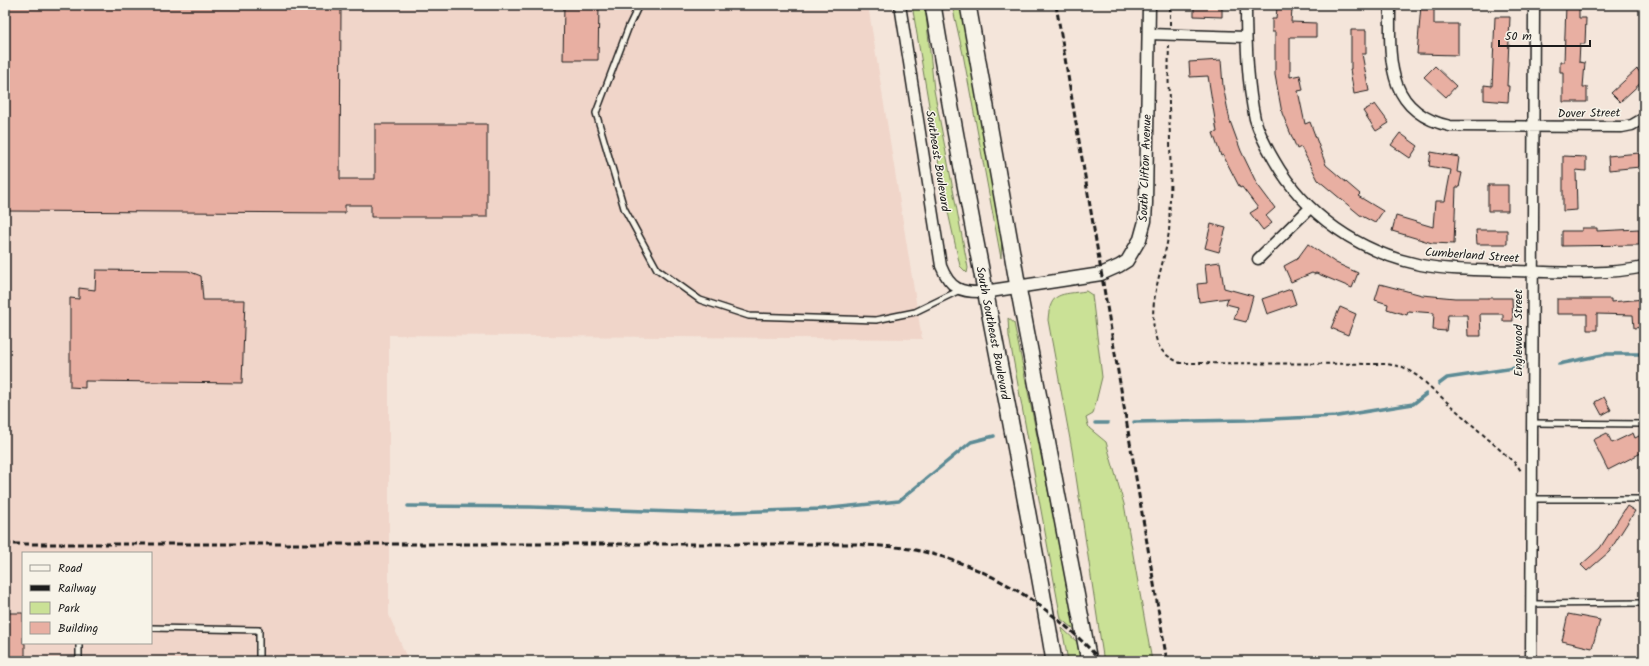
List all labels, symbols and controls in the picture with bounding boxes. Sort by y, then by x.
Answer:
scale bar [1499,22,1590,48]
text: 50 m [1505,27,1532,46]
street label: Dover Street [1557,103,1621,124]
street label: Southeast Boulevard [920,109,955,214]
street label: South Clifton Avenue [1134,113,1157,222]
street label: Cumberland Street [1424,243,1520,268]
street label: South Southeast Boulevard [970,265,1015,402]
street label: Englewood Street [1509,289,1528,377]
legend [22,552,152,644]
text: Road [58,559,83,578]
text: Railway [58,579,96,598]
text: Park [58,599,80,618]
text: Building [58,619,98,638]

